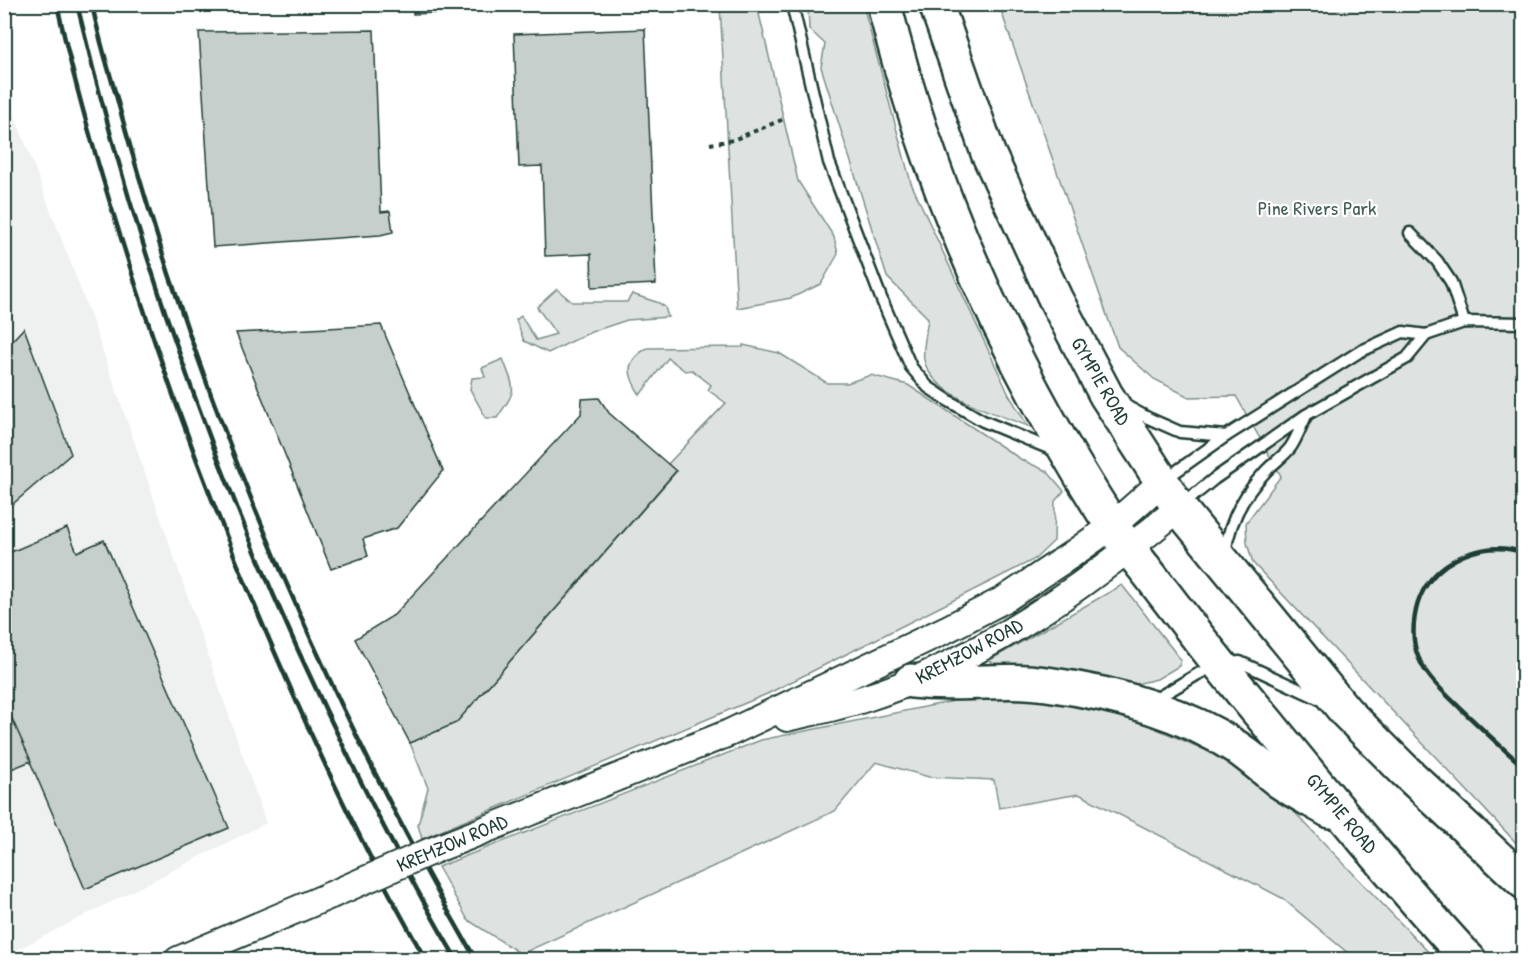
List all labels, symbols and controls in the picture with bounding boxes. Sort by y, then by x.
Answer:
park label: Pine Rivers Park [1258,194,1376,221]
street label: GYMPIE ROAD [1065,332,1138,430]
street label: KREMZOW ROAD [910,611,1028,690]
street label: GYMPIE ROAD [1301,767,1384,859]
street label: KREMZOW ROAD [392,807,512,878]

